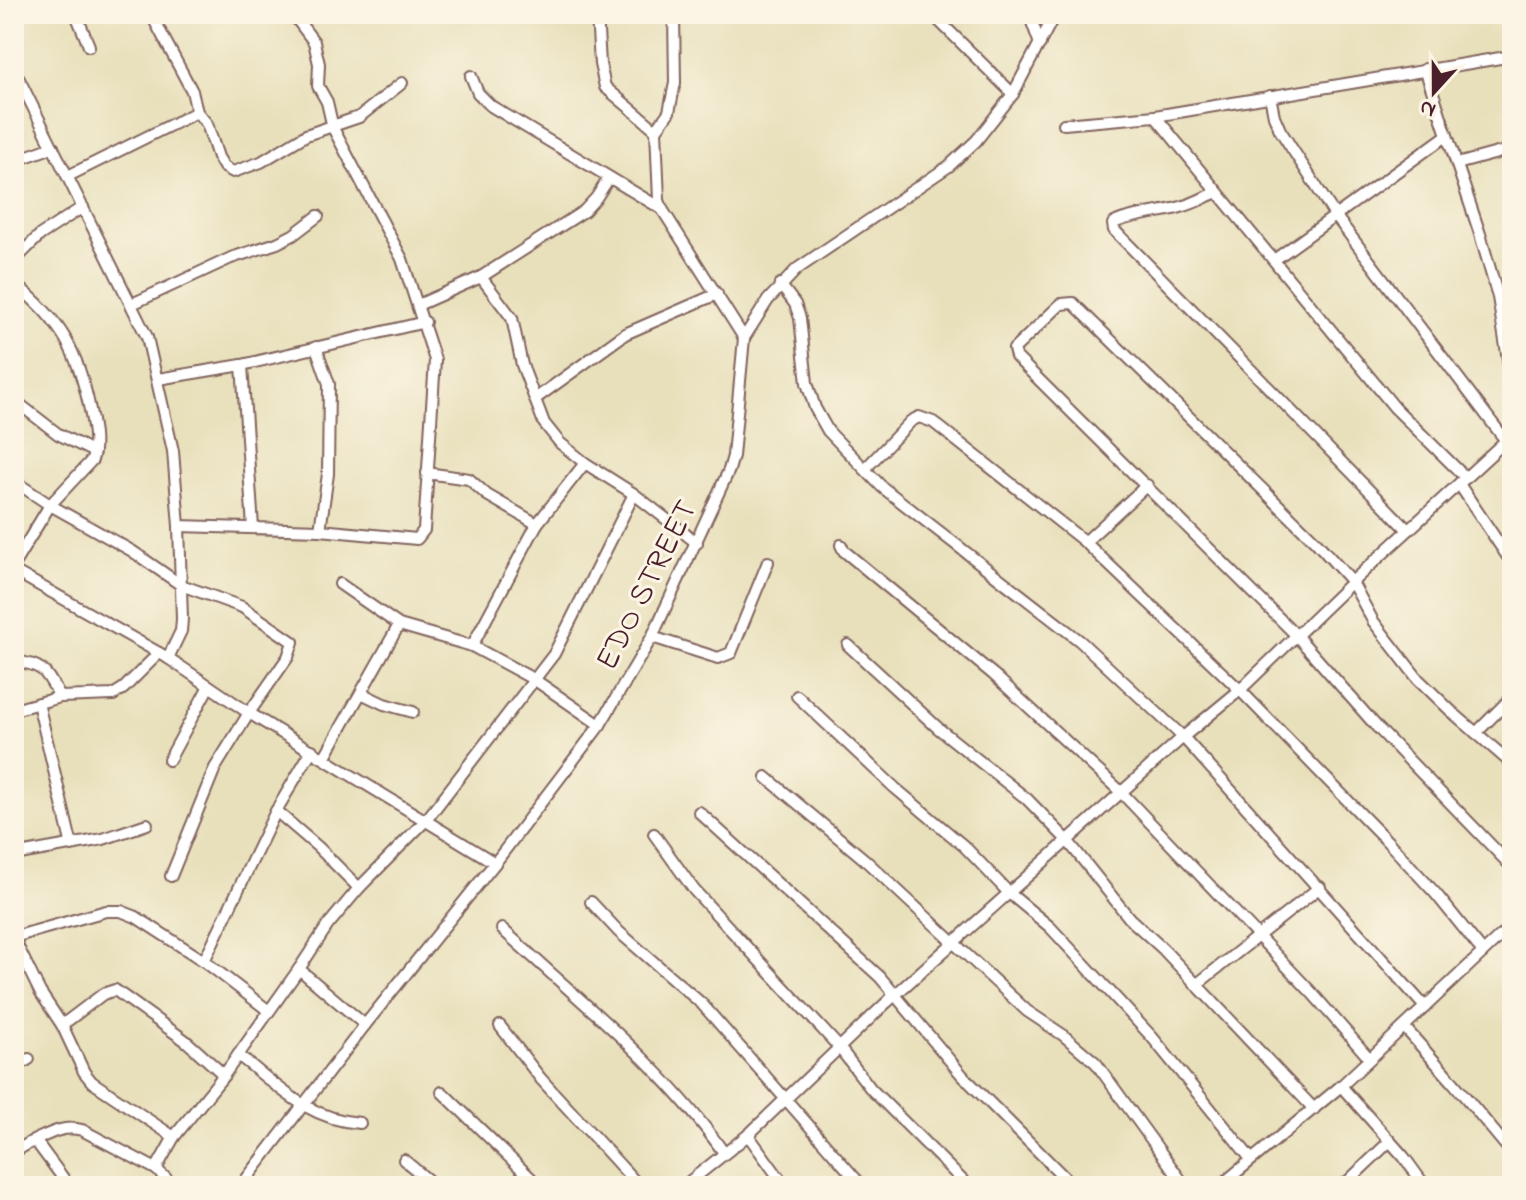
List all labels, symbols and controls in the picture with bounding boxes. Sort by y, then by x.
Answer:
north arrow [1394,52,1474,132]
text: N [1415,90,1441,125]
street label: EDO STREET [585,492,711,679]

